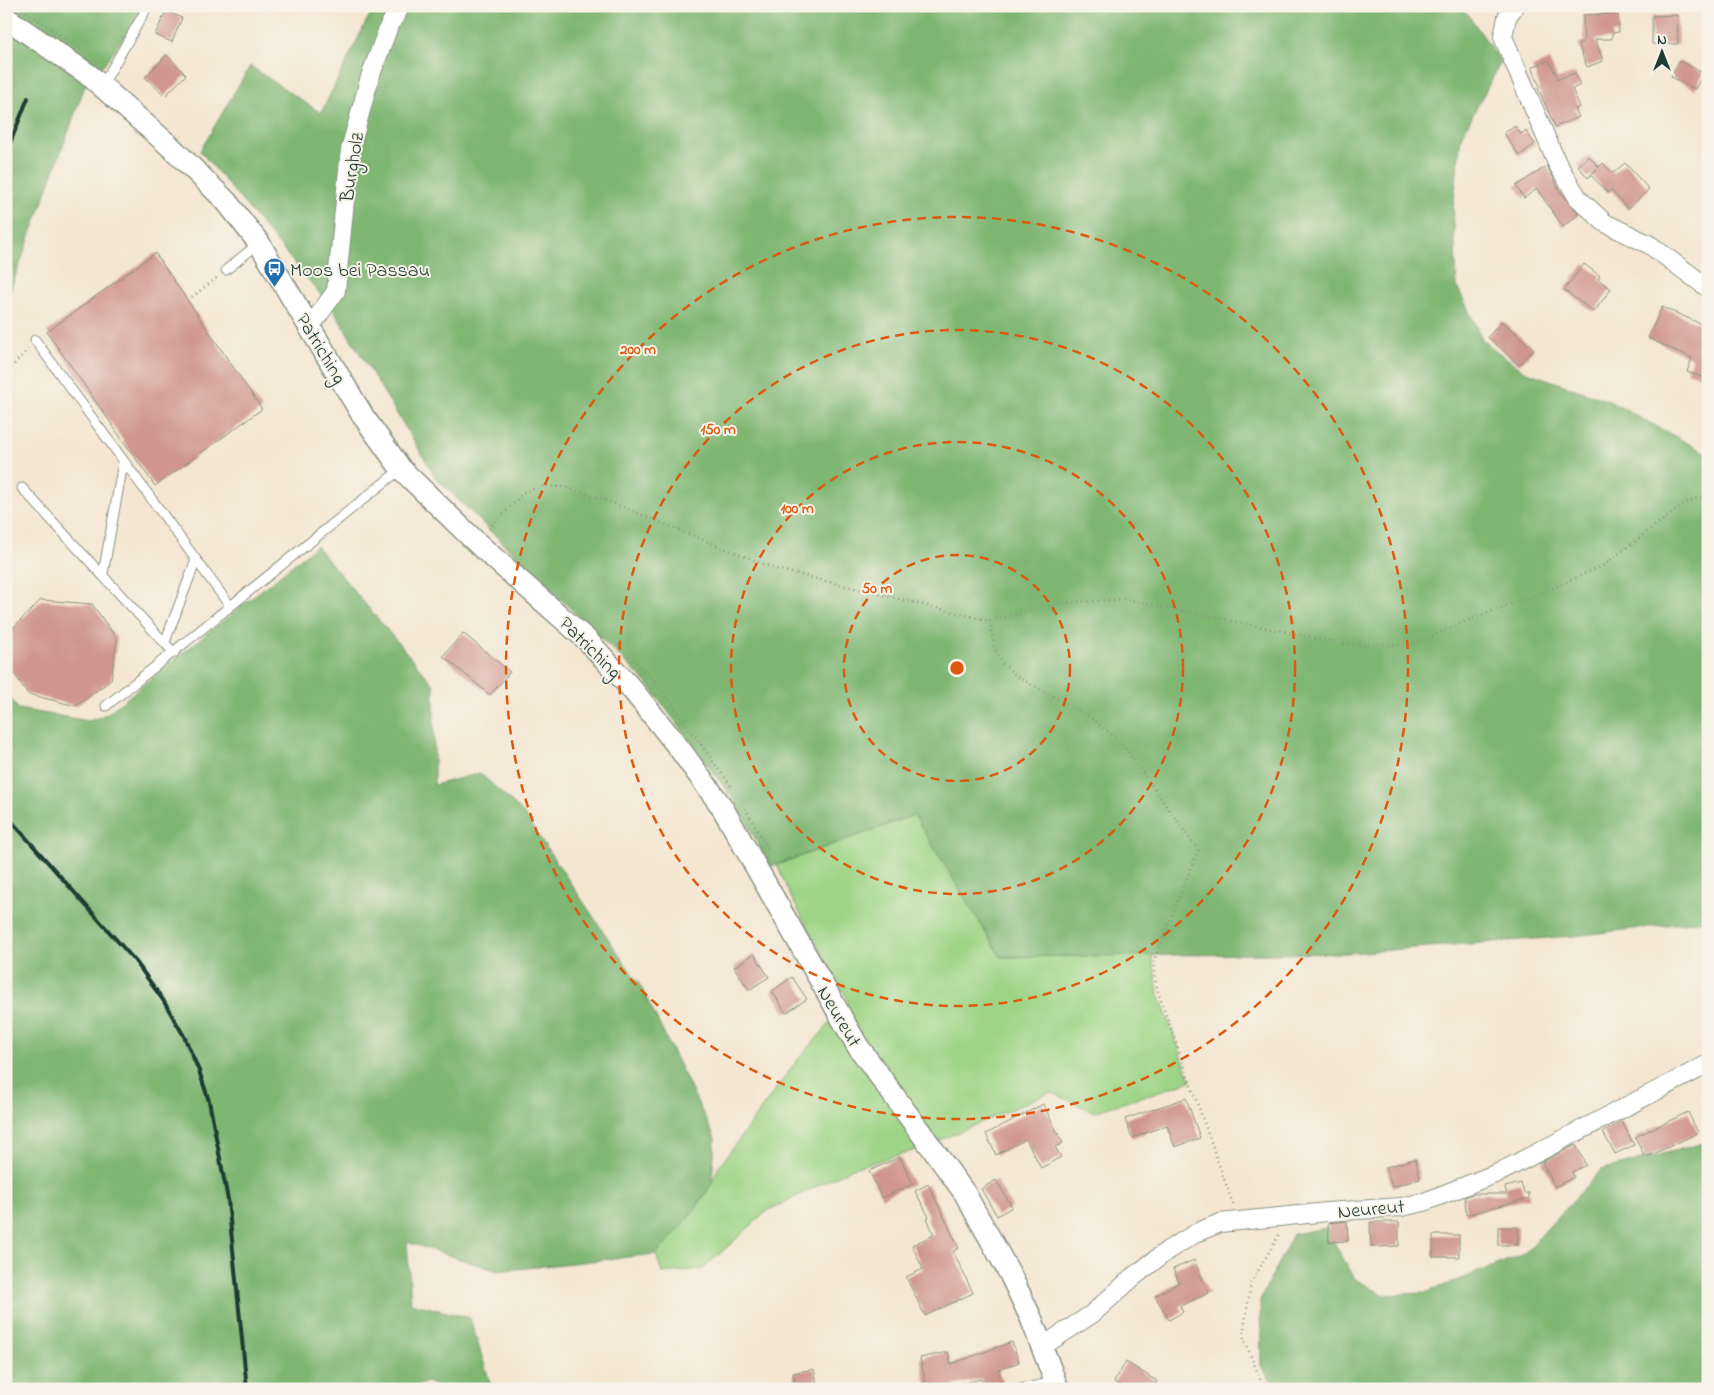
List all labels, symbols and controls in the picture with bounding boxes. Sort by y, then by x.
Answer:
north arrow [1636,28,1686,78]
text: N [1657,30,1667,51]
street label: Burgholz [333,130,374,206]
bus stop icon: Moos bei Passau [262,257,286,288]
place label: Moos bei Passau [290,257,430,286]
street label: Patriching [286,308,353,391]
text: 200 m [619,339,656,361]
text: 150 m [700,419,736,441]
text: 100 m [780,498,814,520]
text: 50 m [862,578,893,600]
street label: Patriching [551,611,627,687]
centre of rings [948,659,966,677]
street label: Neureut [808,981,868,1054]
street label: Neureut [1337,1193,1406,1228]

